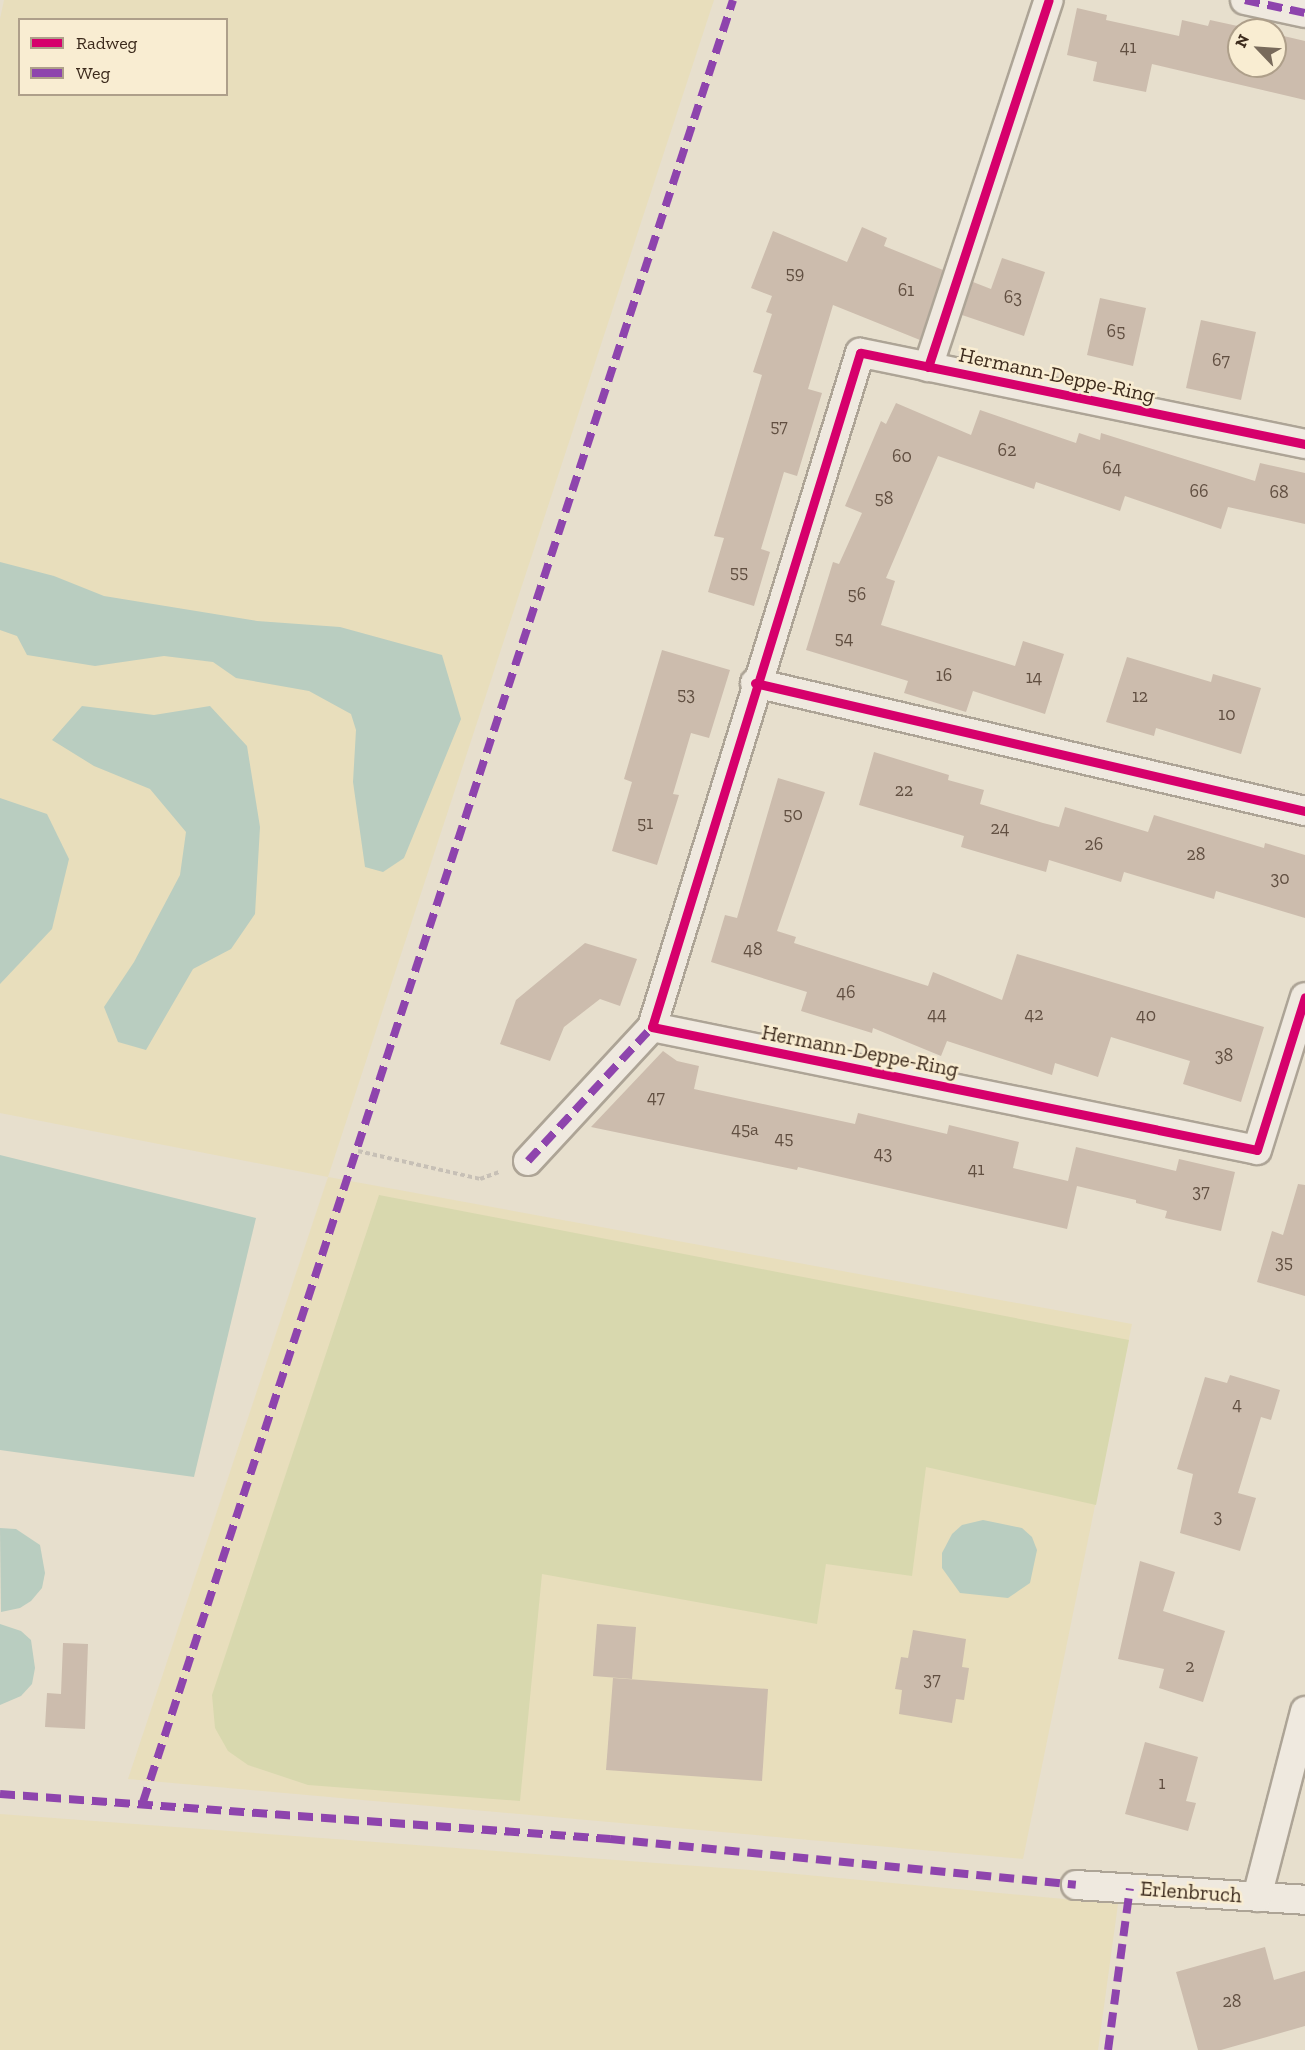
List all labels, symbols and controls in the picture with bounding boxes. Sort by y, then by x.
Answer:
legend [18,18,228,96]
north arrow [1227,18,1287,78]
text: Radweg [76,32,137,54]
text: N [1231,32,1253,51]
house number: 41 [1120,36,1136,58]
text: Weg [76,62,110,84]
house number: 59 [786,262,804,284]
house number: 61 [898,279,914,301]
house number: 63 [1004,286,1022,308]
house number: 65 [1107,320,1125,342]
street label: Hermann-Deppe-Ring [957,342,1157,408]
house number: 67 [1212,349,1230,371]
house number: 57 [770,415,788,437]
house number: 62 [998,439,1016,461]
house number: 60 [892,445,912,467]
house number: 64 [1102,457,1122,479]
house number: 66 [1189,480,1209,502]
house number: 68 [1269,481,1289,503]
house number: 58 [875,487,893,509]
house number: 55 [730,561,748,583]
house number: 56 [848,583,866,605]
house number: 54 [835,627,853,649]
house number: 16 [936,664,952,686]
house number: 14 [1026,666,1042,688]
house number: 53 [677,683,695,705]
house number: 12 [1132,685,1148,707]
house number: 10 [1218,703,1236,725]
house number: 22 [895,779,913,801]
house number: 50 [783,803,803,825]
house number: 51 [637,812,653,834]
house number: 24 [991,817,1009,839]
house number: 26 [1085,833,1103,855]
house number: 28 [1187,843,1205,865]
house number: 30 [1270,867,1290,889]
house number: 48 [743,938,763,960]
house number: 46 [836,981,856,1003]
house number: 44 [927,1003,947,1025]
house number: 42 [1025,1003,1043,1025]
house number: 40 [1136,1004,1156,1026]
street label: Hermann-Deppe-Ring [760,1020,960,1082]
house number: 38 [1215,1044,1233,1066]
house number: 47 [647,1086,665,1108]
house number: 45a [731,1118,759,1140]
house number: 45 [775,1127,793,1149]
house number: 43 [874,1142,892,1164]
house number: 41 [968,1158,984,1180]
house number: 37 [1192,1180,1210,1202]
house number: 35 [1275,1251,1293,1273]
house number: 4 [1232,1393,1242,1415]
house number: 3 [1214,1505,1222,1527]
house number: 2 [1185,1655,1195,1677]
house number: 37 [923,1668,941,1690]
house number: 1 [1159,1772,1165,1794]
street label: Erlenbruch [1139,1876,1243,1908]
house number: 28 [1223,1990,1241,2012]

